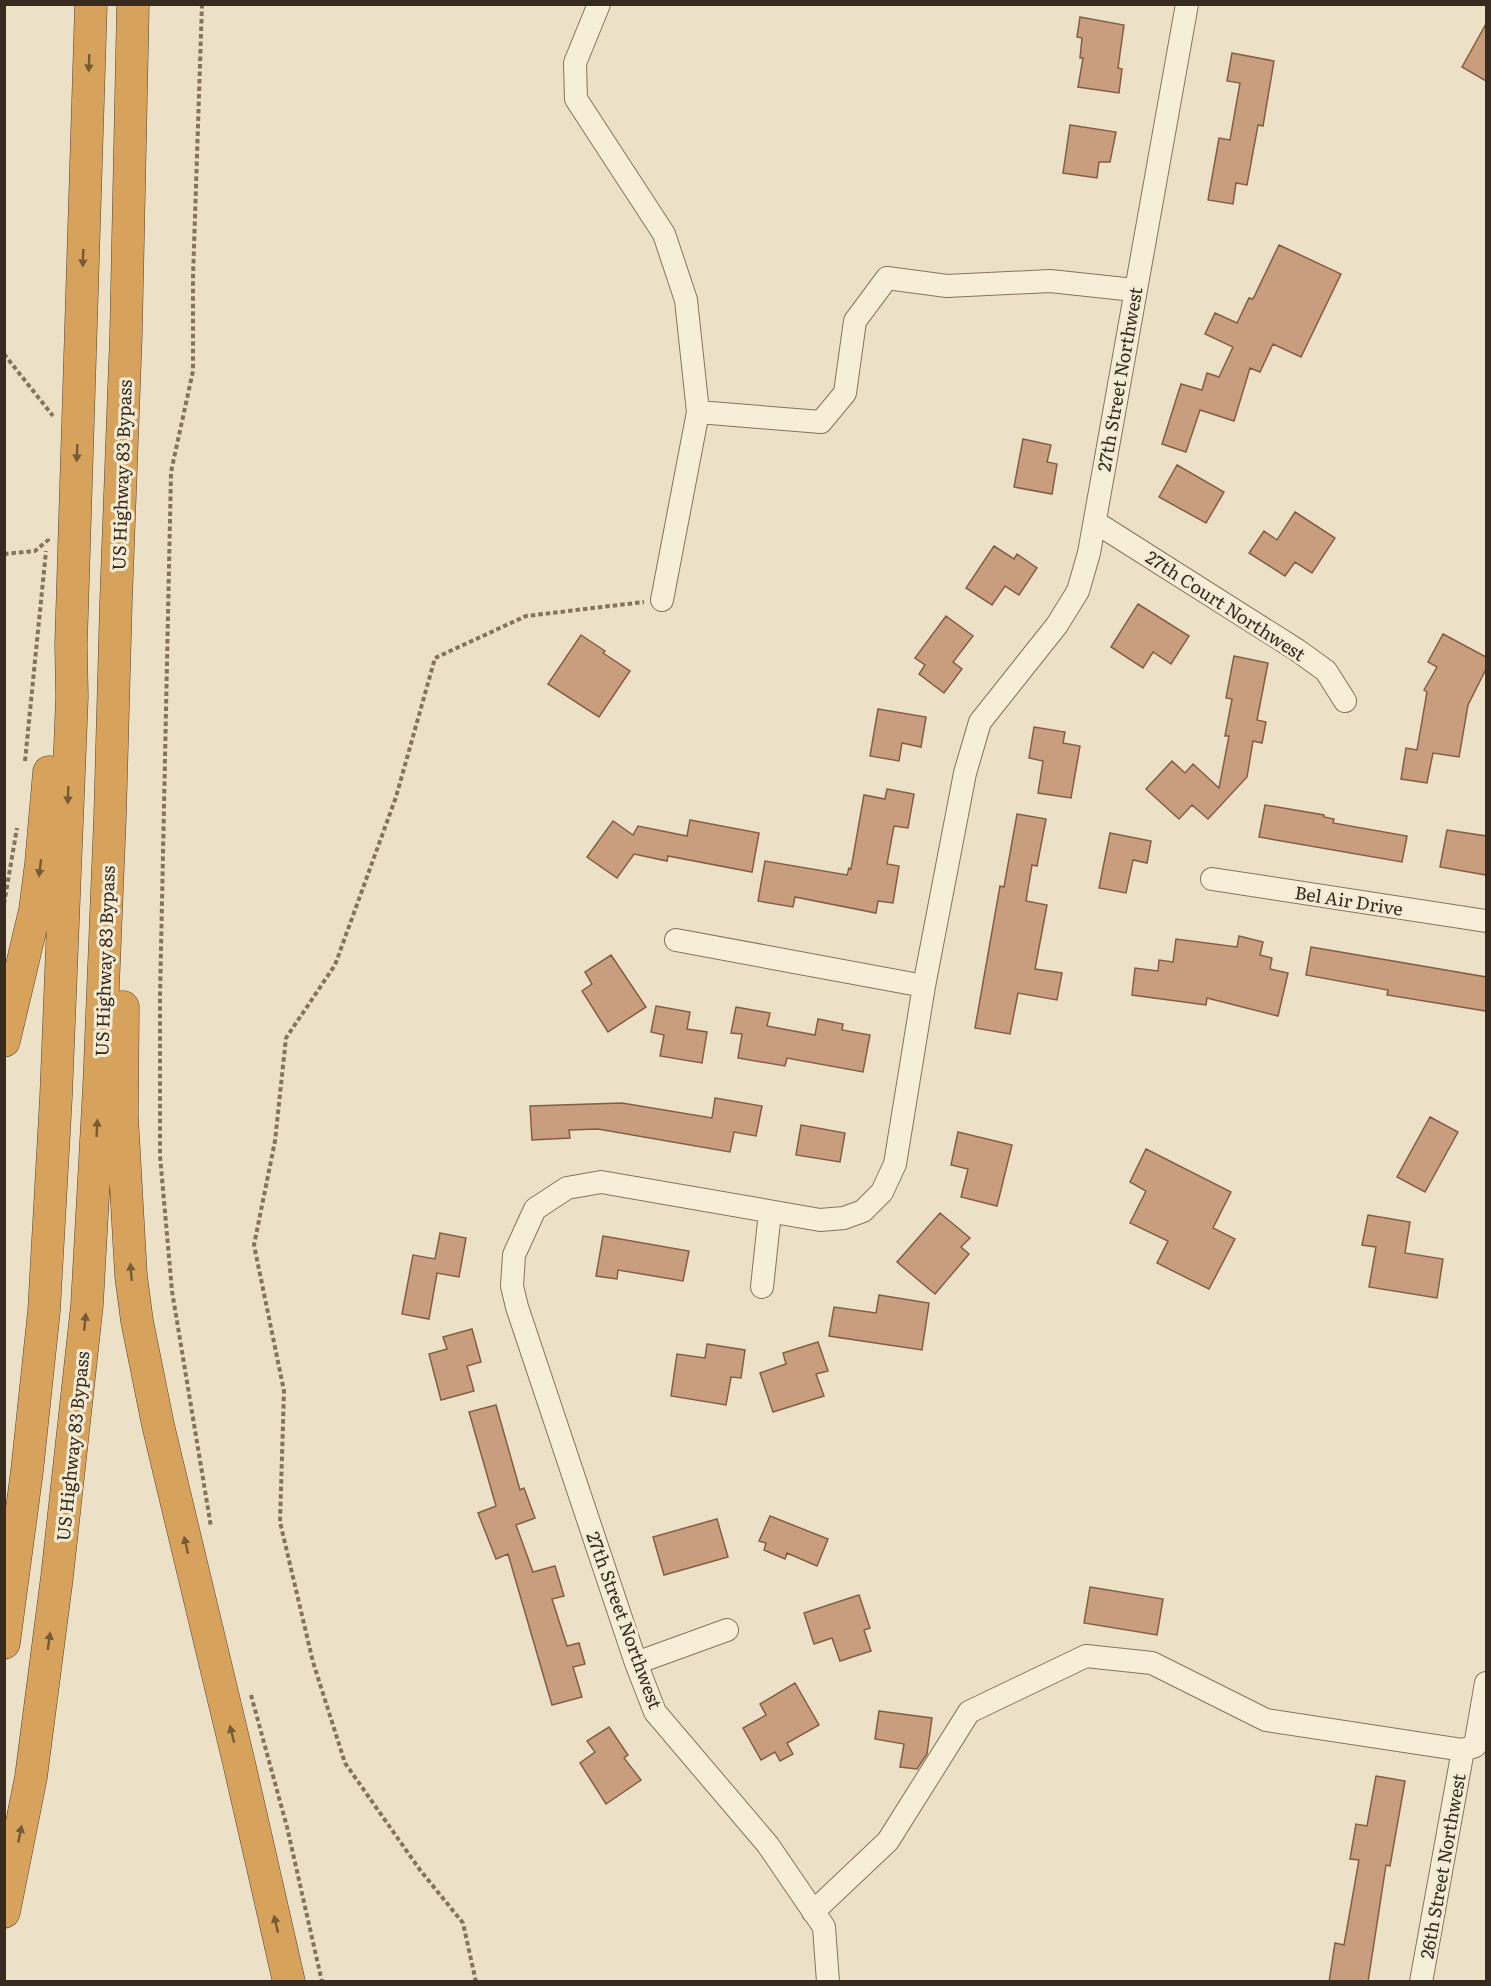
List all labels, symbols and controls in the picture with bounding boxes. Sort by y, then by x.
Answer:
one-way arrow [85,53,94,72]
one-way arrow [79,248,88,267]
street label: 27th Street Northwest [1089,284,1149,473]
street label: US Highway 83 Bypass [104,379,138,571]
one-way arrow [73,443,82,462]
street label: 27th Court Northwest [1141,543,1312,667]
one-way arrow [64,785,73,804]
one-way arrow [35,859,45,878]
street label: US Highway 83 Bypass [87,865,121,1057]
street label: Bel Air Drive [1293,878,1405,922]
one-way arrow [92,1118,101,1137]
one-way arrow [126,1262,136,1281]
one-way arrow [80,1313,90,1332]
street label: US Highway 83 Bypass [49,1350,95,1542]
street label: 27th Street Northwest [580,1528,670,1713]
one-way arrow [181,1536,191,1554]
one-way arrow [44,1632,53,1651]
one-way arrow [227,1725,237,1744]
street label: 26th Street Northwest [1412,1771,1472,1961]
one-way arrow [16,1824,25,1843]
one-way arrow [271,1915,280,1934]

